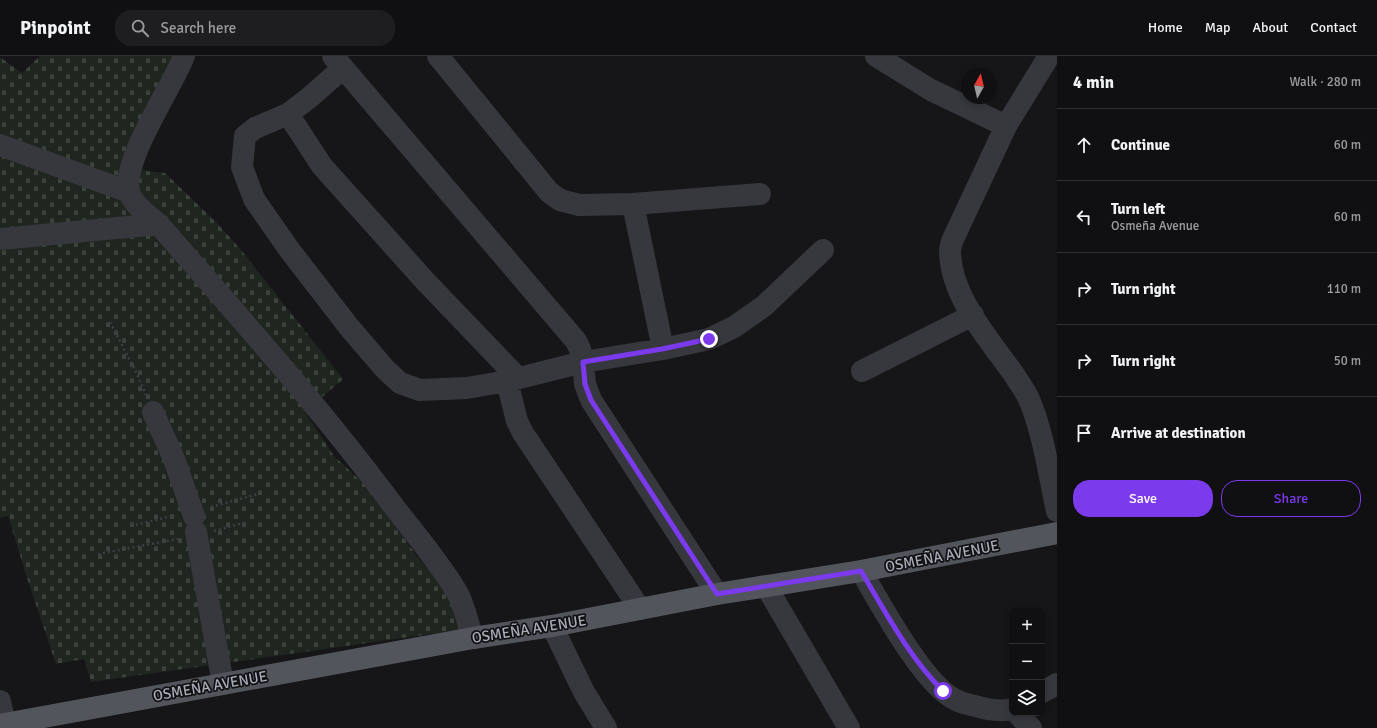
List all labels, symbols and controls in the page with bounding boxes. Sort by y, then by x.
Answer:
search box [115,10,395,46]
text: Pinpoint [20,16,91,40]
icon: search [129,17,151,39]
text: Search here [161,19,236,37]
text: Home [1148,19,1183,36]
text: Map [1205,19,1230,36]
text: About [1252,19,1288,36]
text: Contact [1310,19,1357,36]
north arrow [961,68,997,104]
text: 4 min [1073,72,1114,93]
text: Walk · 280 m [1290,74,1361,90]
icon: ahead [1073,134,1095,156]
text: Continue [1111,136,1170,154]
text: 60 m [1334,137,1361,153]
text: Turn left [1111,200,1165,218]
icon: left [1073,206,1095,228]
text: 60 m [1334,209,1361,225]
text: Osmeña Avenue [1111,218,1199,234]
icon: right [1073,278,1095,300]
text: Turn right [1111,280,1176,298]
text: 110 m [1327,281,1361,297]
route end [700,330,718,348]
icon: right [1073,350,1095,372]
text: Turn right [1111,352,1176,370]
text: 50 m [1334,353,1361,369]
icon: arrive [1073,422,1095,444]
text: Arrive at destination [1111,424,1246,442]
button: Save [1073,480,1213,517]
button: Share [1221,480,1361,517]
street label: OSMEÑA AVENUE [883,535,1000,576]
map controls [1009,608,1045,716]
button: + [1009,608,1045,644]
street label: OSMEÑA AVENUE [470,610,587,647]
button: − [1009,644,1045,680]
street label: OSMEÑA AVENUE [151,666,268,705]
button: layers [1009,680,1045,716]
route start [934,682,952,700]

